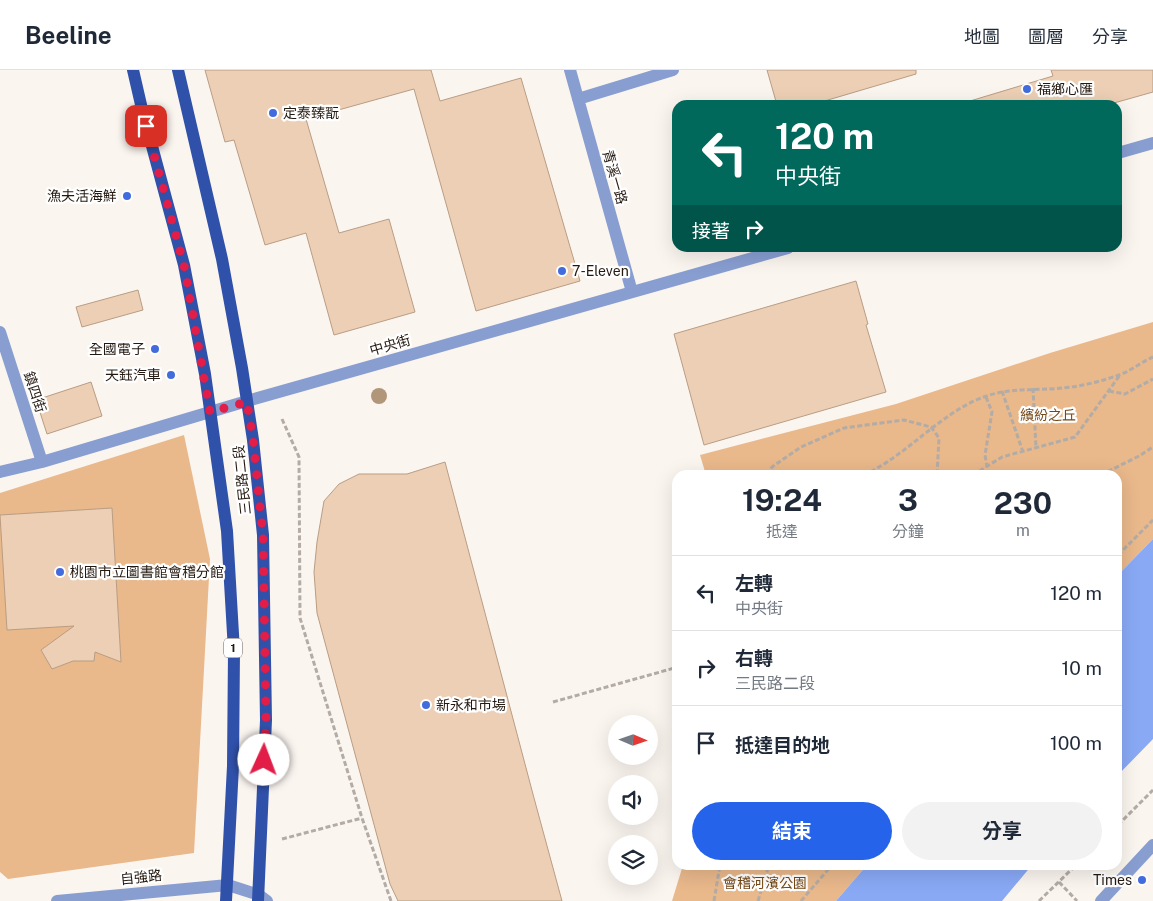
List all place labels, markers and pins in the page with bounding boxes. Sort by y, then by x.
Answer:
place label: 福鄉心匯 [1037,81,1093,97]
marker: 福鄉心匯 [1021,83,1033,95]
pin [125,105,167,147]
place label: 定泰臻翫 [283,105,339,121]
marker: 定泰臻翫 [267,107,279,119]
place label: 漁夫活海鮮 [47,188,117,204]
marker: 漁夫活海鮮 [121,190,133,202]
place label: 7-Eleven [572,263,629,279]
marker: 7-Eleven [556,265,568,277]
place label: 全國電子 [89,341,145,357]
marker: 全國電子 [149,343,161,355]
place label: 天鈺汽車 [105,367,161,383]
marker: 天鈺汽車 [165,369,177,381]
place label: 桃園市立圖書館會稽分館 [70,564,224,580]
marker: 桃園市立圖書館會稽分館 [54,566,66,578]
place label: 新永和市場 [436,697,506,713]
marker: 新永和市場 [420,699,432,711]
place label: Times [1093,872,1132,888]
marker: Times [1136,874,1148,886]

